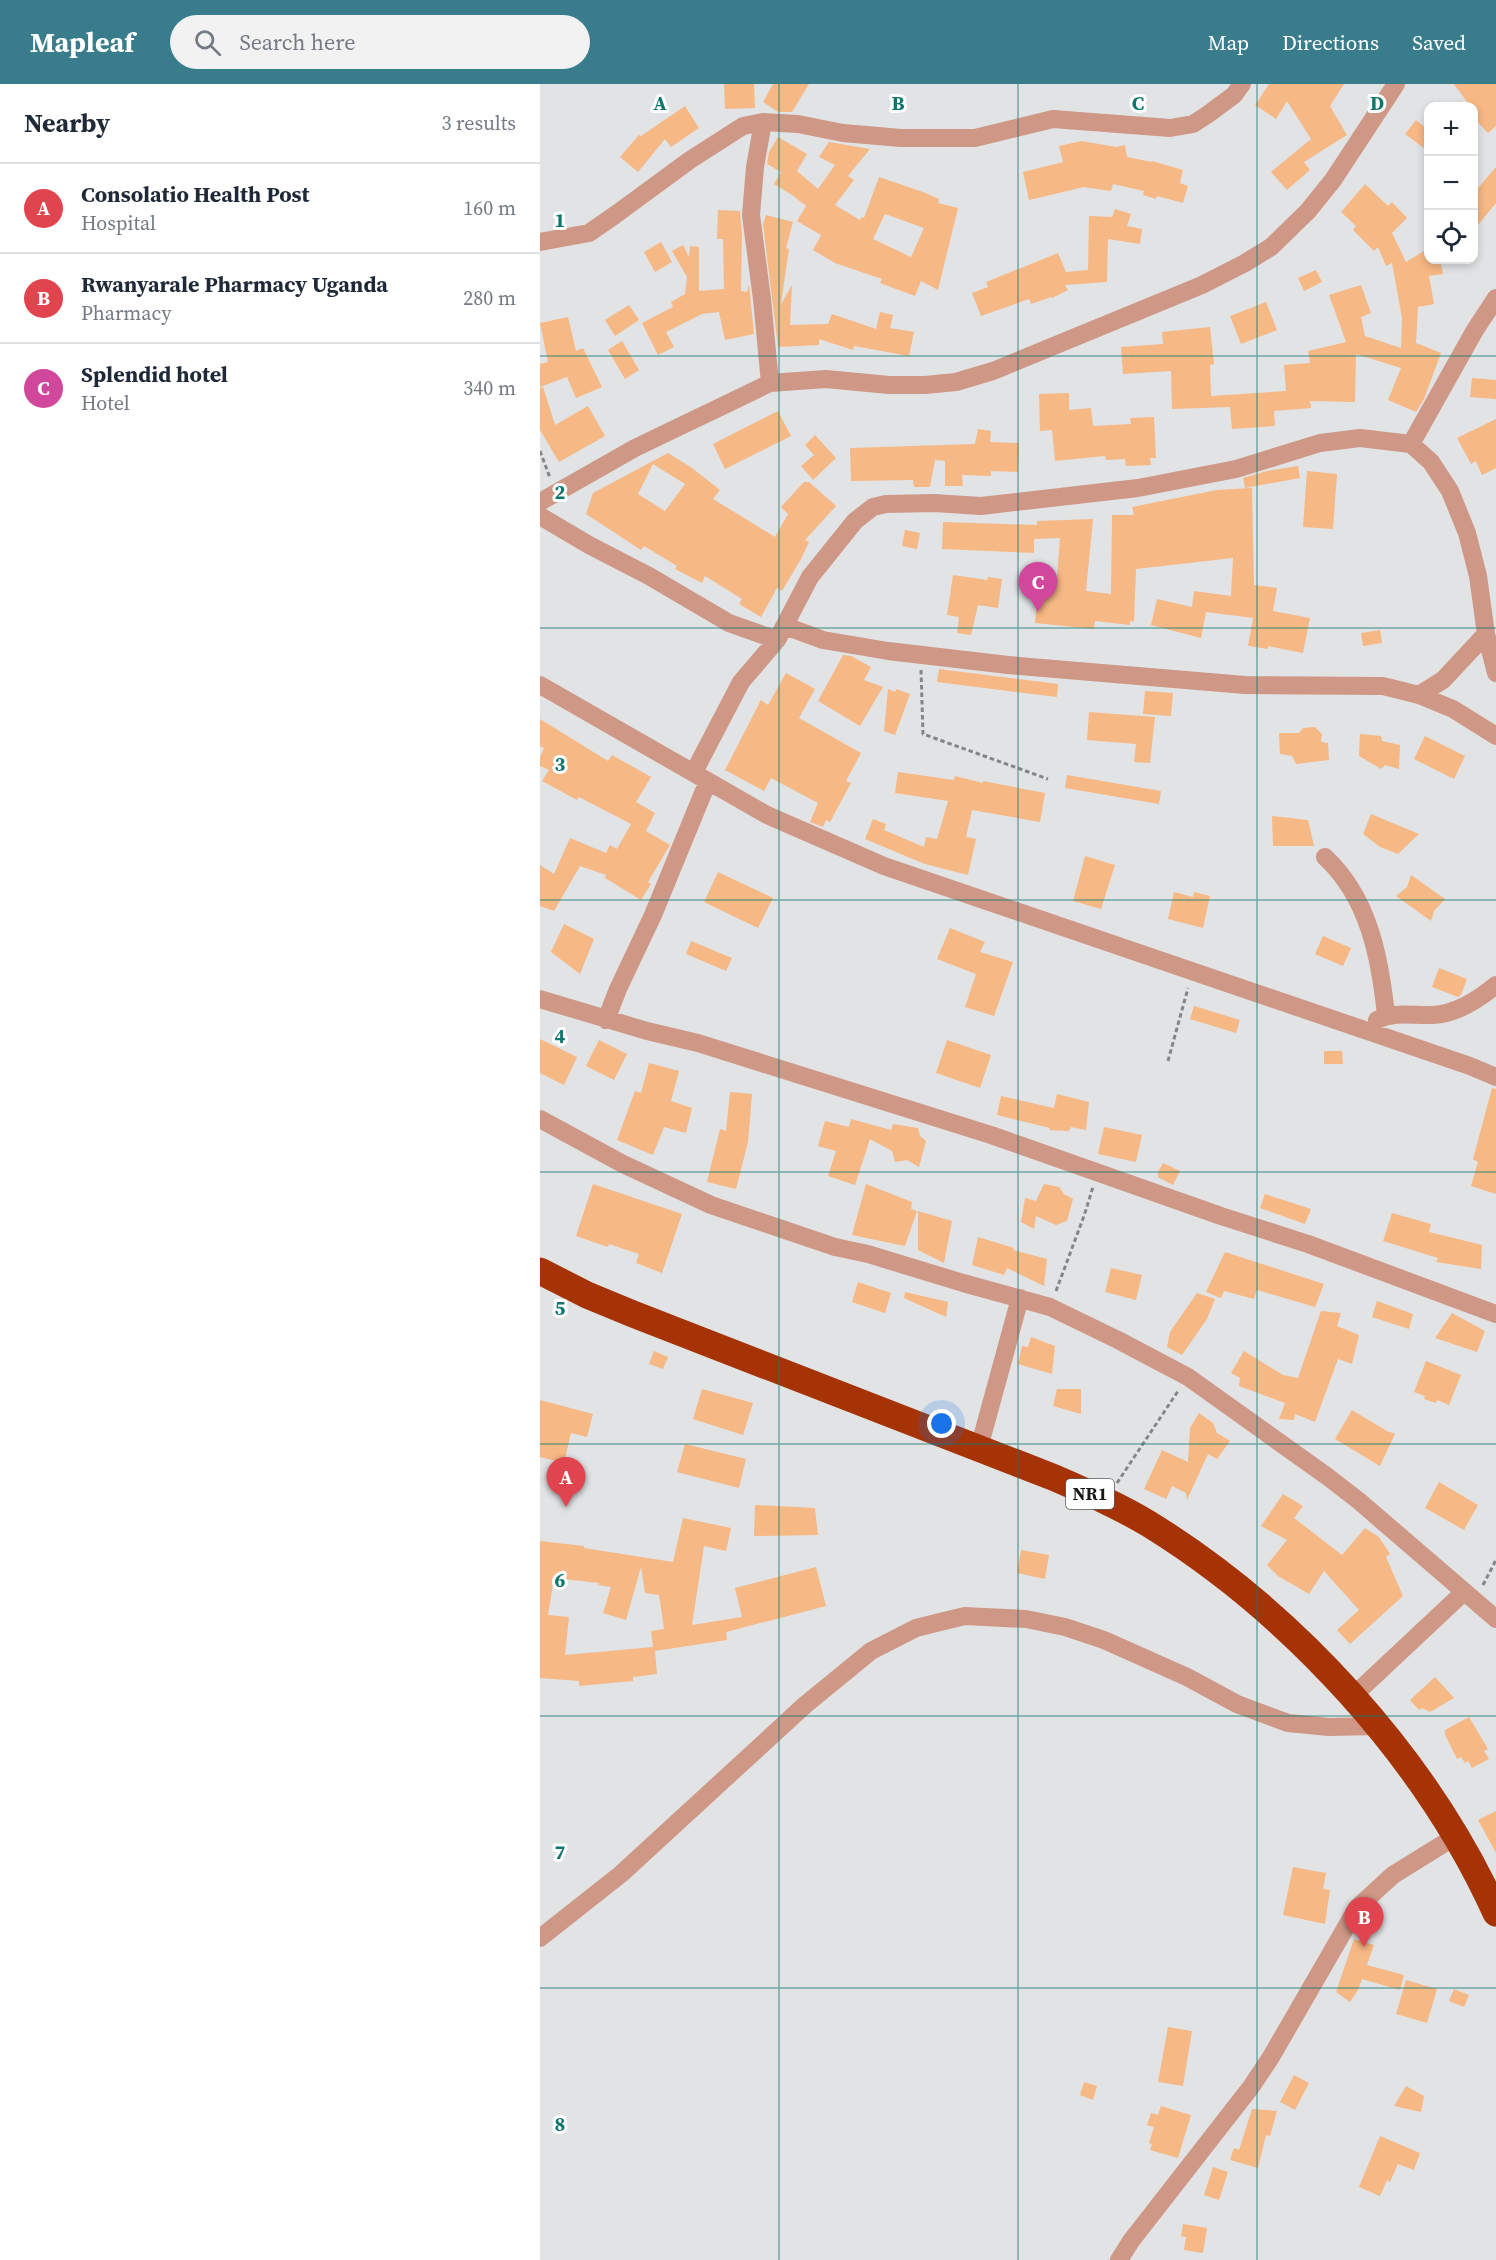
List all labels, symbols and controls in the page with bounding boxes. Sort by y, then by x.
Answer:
search box [170,15,590,69]
text: Mapleaf [30,23,134,61]
icon: search [191,26,224,59]
text: Search here [239,27,355,57]
text: Map [1208,28,1249,57]
text: Directions [1282,28,1379,57]
text: Saved [1412,28,1466,57]
text: A [653,89,667,117]
text: B [891,89,905,117]
text: C [1132,89,1144,117]
text: D [1370,89,1384,117]
map controls [1424,102,1478,264]
button: + [1424,102,1478,156]
text: Nearby [24,105,110,141]
text: 3 results [441,109,516,137]
button: − [1424,156,1478,210]
text: Consolatio Health Post [81,179,310,209]
text: A [37,194,50,222]
text: 160 m [463,194,516,222]
text: 1 [555,206,565,234]
text: Hospital [81,209,156,237]
button: locate [1424,210,1478,264]
text: Rwanyarale Pharmacy Uganda [81,269,388,299]
text: B [37,284,50,312]
text: 280 m [463,284,516,312]
text: Pharmacy [81,299,172,327]
text: Splendid hotel [81,359,228,389]
text: C [37,374,50,402]
text: 340 m [463,374,516,402]
text: Hotel [81,389,130,417]
text: 2 [555,478,566,506]
pin: C [1018,562,1058,612]
text: 3 [555,750,566,778]
text: 4 [555,1022,566,1050]
text: 5 [555,1294,566,1322]
your location [927,1409,956,1438]
pin: A [546,1458,586,1507]
road number: NR1 [1066,1479,1114,1509]
text: 6 [555,1566,566,1594]
text: 7 [555,1838,566,1866]
pin: B [1344,1898,1384,1947]
text: 8 [555,2110,565,2138]

